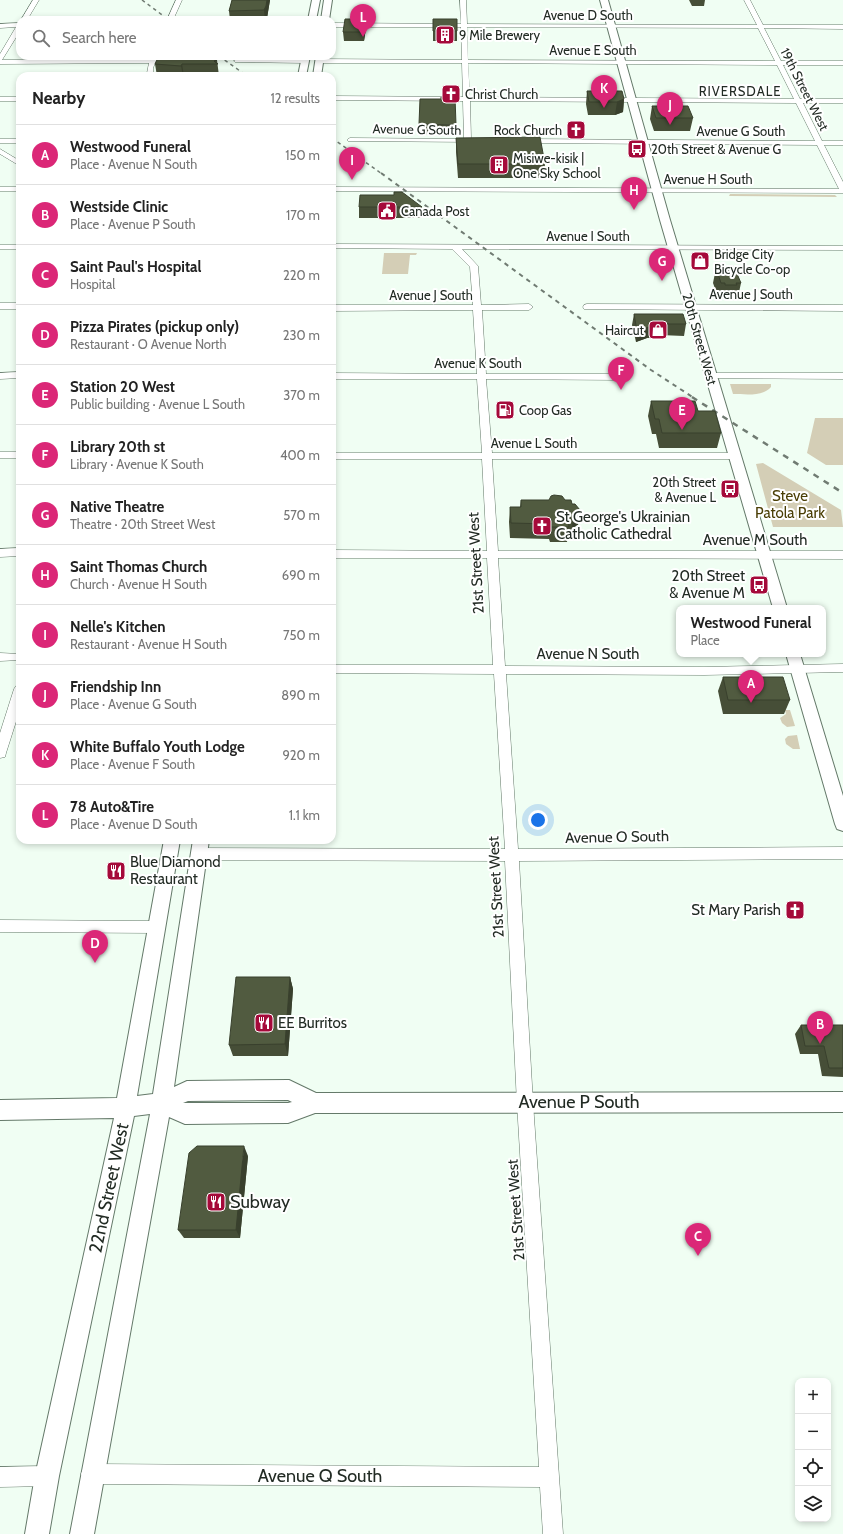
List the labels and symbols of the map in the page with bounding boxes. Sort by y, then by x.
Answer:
pin: L [350,4,376,37]
street label: Avenue D South [543,7,633,23]
building icon: 9 Mile Brewery [434,24,456,46]
place label: 9 Mile Brewery [459,27,540,43]
street label: Avenue E South [549,42,637,58]
street label: 19th Street West [777,45,833,134]
pin: K [591,75,617,108]
church icon: Christ Church [440,83,462,105]
district label: RIVERSDALE [699,83,781,99]
place label: Christ Church [465,86,538,102]
pin: J [657,92,683,125]
church icon: Rock Church [565,119,587,141]
street label: Avenue G South [372,120,462,138]
place label: Rock Church [494,122,562,138]
street label: Avenue G South [697,123,785,139]
bus stop icon: 20th Street & Avenue G [626,138,648,160]
place label: 20th Street & Avenue G [651,141,782,157]
pin: I [339,147,365,180]
place label: Misiwe-kisik | One Sky School [513,150,601,181]
building icon: Misiwe-kisik | One Sky School [488,154,510,176]
street label: Avenue H South [663,171,753,187]
pin: H [621,177,647,210]
public building icon: Canada Post [376,200,398,222]
place label: Canada Post [401,203,470,219]
street label: Avenue I South [546,228,630,244]
place label: Bridge City Bicycle Co-op [714,246,790,277]
pin: G [649,248,675,281]
shop icon: Bridge City Bicycle Co-op [689,250,711,272]
street label: Avenue J South [709,286,793,302]
street label: Avenue J South [389,287,473,303]
street label: 20th Street West [679,291,721,387]
shop icon: Haircut [647,319,669,341]
place label: Haircut [605,322,645,338]
street label: Avenue K South [434,355,522,371]
pin: F [608,357,634,390]
pin: E [669,397,695,430]
fuel station icon: Coop Gas [494,399,516,421]
place label: Coop Gas [519,402,572,418]
street label: Avenue L South [491,435,577,451]
place label: 20th Street & Avenue L [652,474,717,505]
bus stop icon: 20th Street & Avenue L [719,478,741,500]
park label: Steve Patola Park [755,487,825,522]
place label: St George's Ukrainian Catholic Cathedral [556,508,690,543]
street label: 21st Street West [464,512,488,614]
church icon: St George's Ukrainian Catholic Cathedral [531,515,553,537]
street label: Avenue M South [703,531,807,549]
place label: 20th Street & Avenue M [669,567,745,602]
bus stop icon: 20th Street & Avenue M [748,574,770,596]
street label: Avenue N South [537,645,639,663]
pin: A [738,670,764,703]
your location [528,810,548,830]
street label: Avenue O South [565,827,669,847]
street label: 21st Street West [484,836,508,938]
place label: Blue Diamond Restaurant [130,853,221,888]
restaurant icon: Blue Diamond Restaurant [105,860,127,882]
church icon: St Mary Parish [784,899,806,921]
place label: St Mary Parish [691,901,781,919]
pin: D [82,930,108,963]
pin: B [807,1011,833,1044]
restaurant icon: EE Burritos [253,1012,275,1034]
place label: EE Burritos [278,1014,347,1032]
street label: Avenue P South [518,1091,640,1113]
street label: 22nd Street West [84,1121,134,1255]
street label: 21st Street West [503,1159,529,1261]
restaurant icon: Subway [205,1191,227,1213]
place label: Subway [230,1191,290,1213]
pin: C [685,1223,711,1256]
street label: Avenue Q South [258,1465,382,1487]

